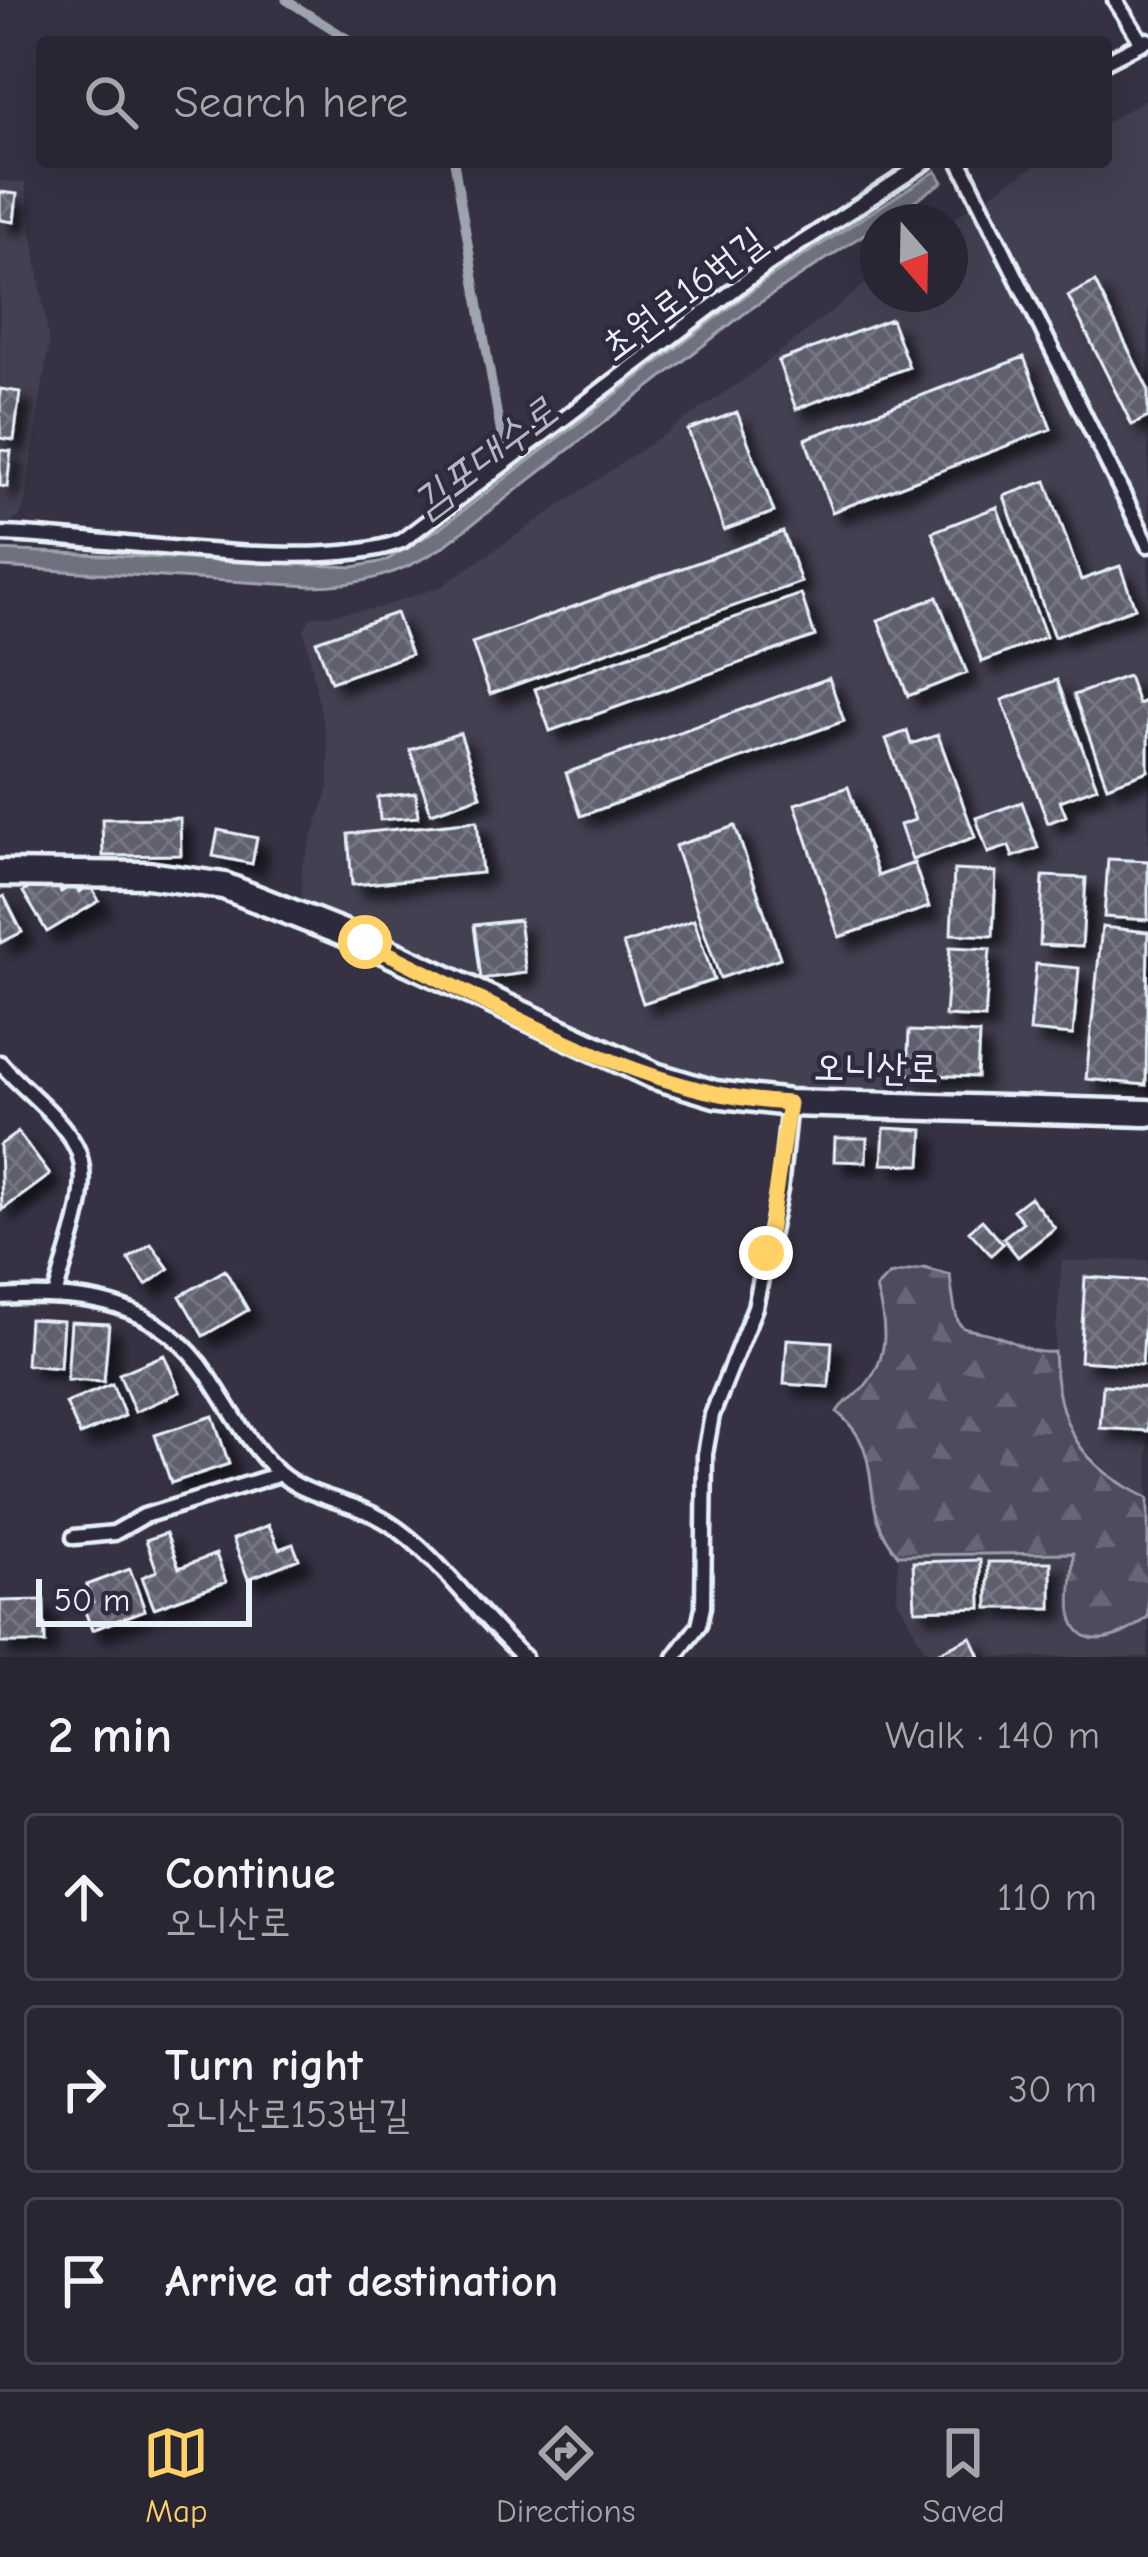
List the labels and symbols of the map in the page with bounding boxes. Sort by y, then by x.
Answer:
north arrow [860,204,968,312]
street label: 초원로16번길 [592,218,774,370]
water label: 김포대수로 [403,387,567,527]
route start [338,915,392,969]
street label: 오니산로 [813,1044,939,1092]
route end [739,1226,793,1280]
scale bar [36,1573,252,1626]

